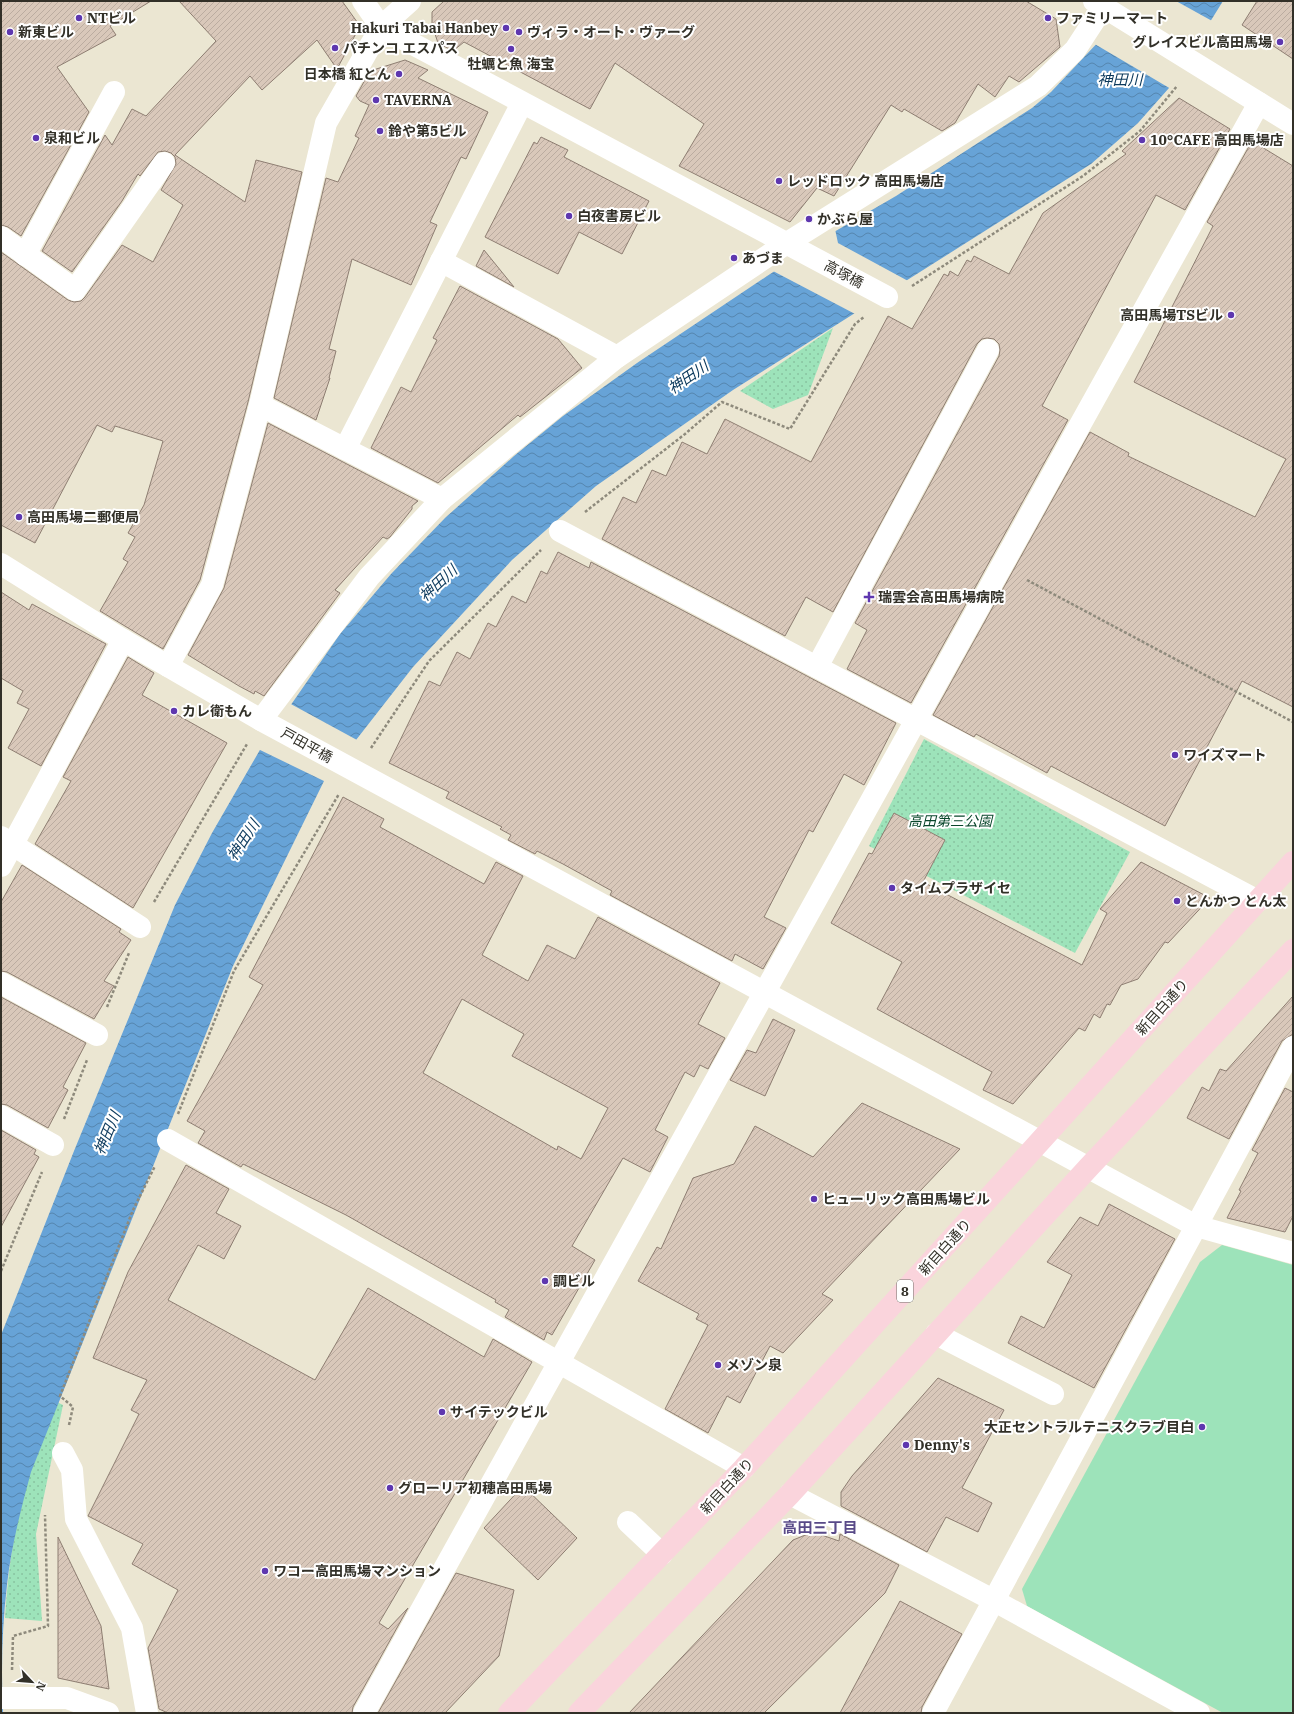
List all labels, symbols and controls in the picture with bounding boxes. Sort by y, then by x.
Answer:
place label: NTビル [87,9,136,27]
place label: ファミリーマート [1056,9,1168,27]
marker: NTビル [74,13,84,23]
marker: ファミリーマート [1043,13,1053,23]
place label: Hakuri Tabai Hanbey [351,19,498,37]
place label: 新東ビル [18,23,74,41]
marker: Hakuri Tabai Hanbey [501,23,511,33]
place label: ヴィラ・オート・ヴァーグ [527,23,695,41]
marker: 新東ビル [5,27,15,37]
marker: ヴィラ・オート・ヴァーグ [514,27,524,37]
place label: グレイスビル高田馬場 [1132,33,1272,51]
marker: グレイスビル高田馬場 [1275,37,1285,47]
place label: パチンコ エスパス [343,39,458,57]
marker: パチンコ エスパス [330,43,340,53]
marker: 牡蠣と魚 海宝 [506,44,516,54]
place label: 牡蠣と魚 海宝 [467,55,555,73]
place label: 日本橋 紅とん [304,65,391,83]
marker: 日本橋 紅とん [394,69,404,79]
water label: 神田川 [1097,70,1144,89]
place label: TAVERNA [384,91,452,109]
marker: TAVERNA [371,95,381,105]
place label: 鈴や第5ビル [388,122,466,140]
marker: 鈴や第5ビル [375,126,385,136]
place label: 泉和ビル [44,129,100,147]
place label: 10°CAFE 高田馬場店 [1150,131,1284,149]
marker: 泉和ビル [31,133,41,143]
marker: 10°CAFE 高田馬場店 [1137,135,1147,145]
place label: レッドロック 高田馬場店 [787,172,944,190]
marker: レッドロック 高田馬場店 [774,176,784,186]
place label: 白夜書房ビル [577,207,661,225]
place label: かぶら屋 [817,210,873,228]
marker: 白夜書房ビル [564,211,574,221]
marker: かぶら屋 [804,214,814,224]
place label: あづま [742,249,784,267]
marker: あづま [729,253,739,263]
street label: 高塚橋 [821,256,867,292]
place label: 高田馬場TSビル [1120,306,1223,324]
marker: 高田馬場TSビル [1226,310,1236,320]
water label: 神田川 [664,355,714,397]
place label: 高田馬場二郵便局 [27,508,139,526]
marker: 高田馬場二郵便局 [14,512,24,522]
water label: 神田川 [415,559,462,605]
place label: 瑞雲会高田馬場病院 [878,588,1004,606]
marker: 瑞雲会高田馬場病院 [863,591,875,603]
place label: カレ衛もん [182,702,252,720]
marker: カレ衛もん [169,706,179,716]
street label: 戸田平橋 [278,724,336,766]
place label: ワイズマート [1183,746,1267,764]
marker: ワイズマート [1170,750,1180,760]
park label: 高田第三公園 [908,812,994,830]
water label: 神田川 [223,814,264,864]
place label: タイムプラザイセ [900,879,1011,897]
marker: タイムプラザイセ [887,883,897,893]
place label: とんかつ とん太 [1185,892,1286,910]
marker: とんかつ とん太 [1172,896,1182,906]
street label: 新目白通り [1132,975,1192,1039]
water label: 神田川 [89,1107,125,1157]
place label: ヒューリック高田馬場ビル [822,1190,990,1208]
marker: ヒューリック高田馬場ビル [809,1194,819,1204]
street label: 新目白通り [915,1215,975,1279]
place label: 調ビル [553,1272,595,1290]
marker: 調ビル [540,1276,550,1286]
road number: 8 [897,1280,913,1302]
place label: メゾン泉 [726,1356,782,1374]
marker: メゾン泉 [713,1360,723,1370]
place label: サイテックビル [450,1403,548,1421]
marker: サイテックビル [437,1407,447,1417]
place label: 大正セントラルテニスクラブ目白 [984,1418,1194,1436]
marker: 大正セントラルテニスクラブ目白 [1197,1422,1207,1432]
place label: Denny's [914,1436,970,1454]
marker: Denny's [901,1440,911,1450]
street label: 新目白通り [697,1454,757,1518]
place label: グローリア初穂高田馬場 [398,1479,552,1497]
marker: グローリア初穂高田馬場 [385,1483,395,1493]
district label: 高田三丁目 [782,1518,858,1537]
place label: ワコー高田馬場マンション [273,1562,441,1580]
marker: ワコー高田馬場マンション [260,1566,270,1576]
north arrow [12,1662,52,1702]
text: N [33,1679,49,1694]

